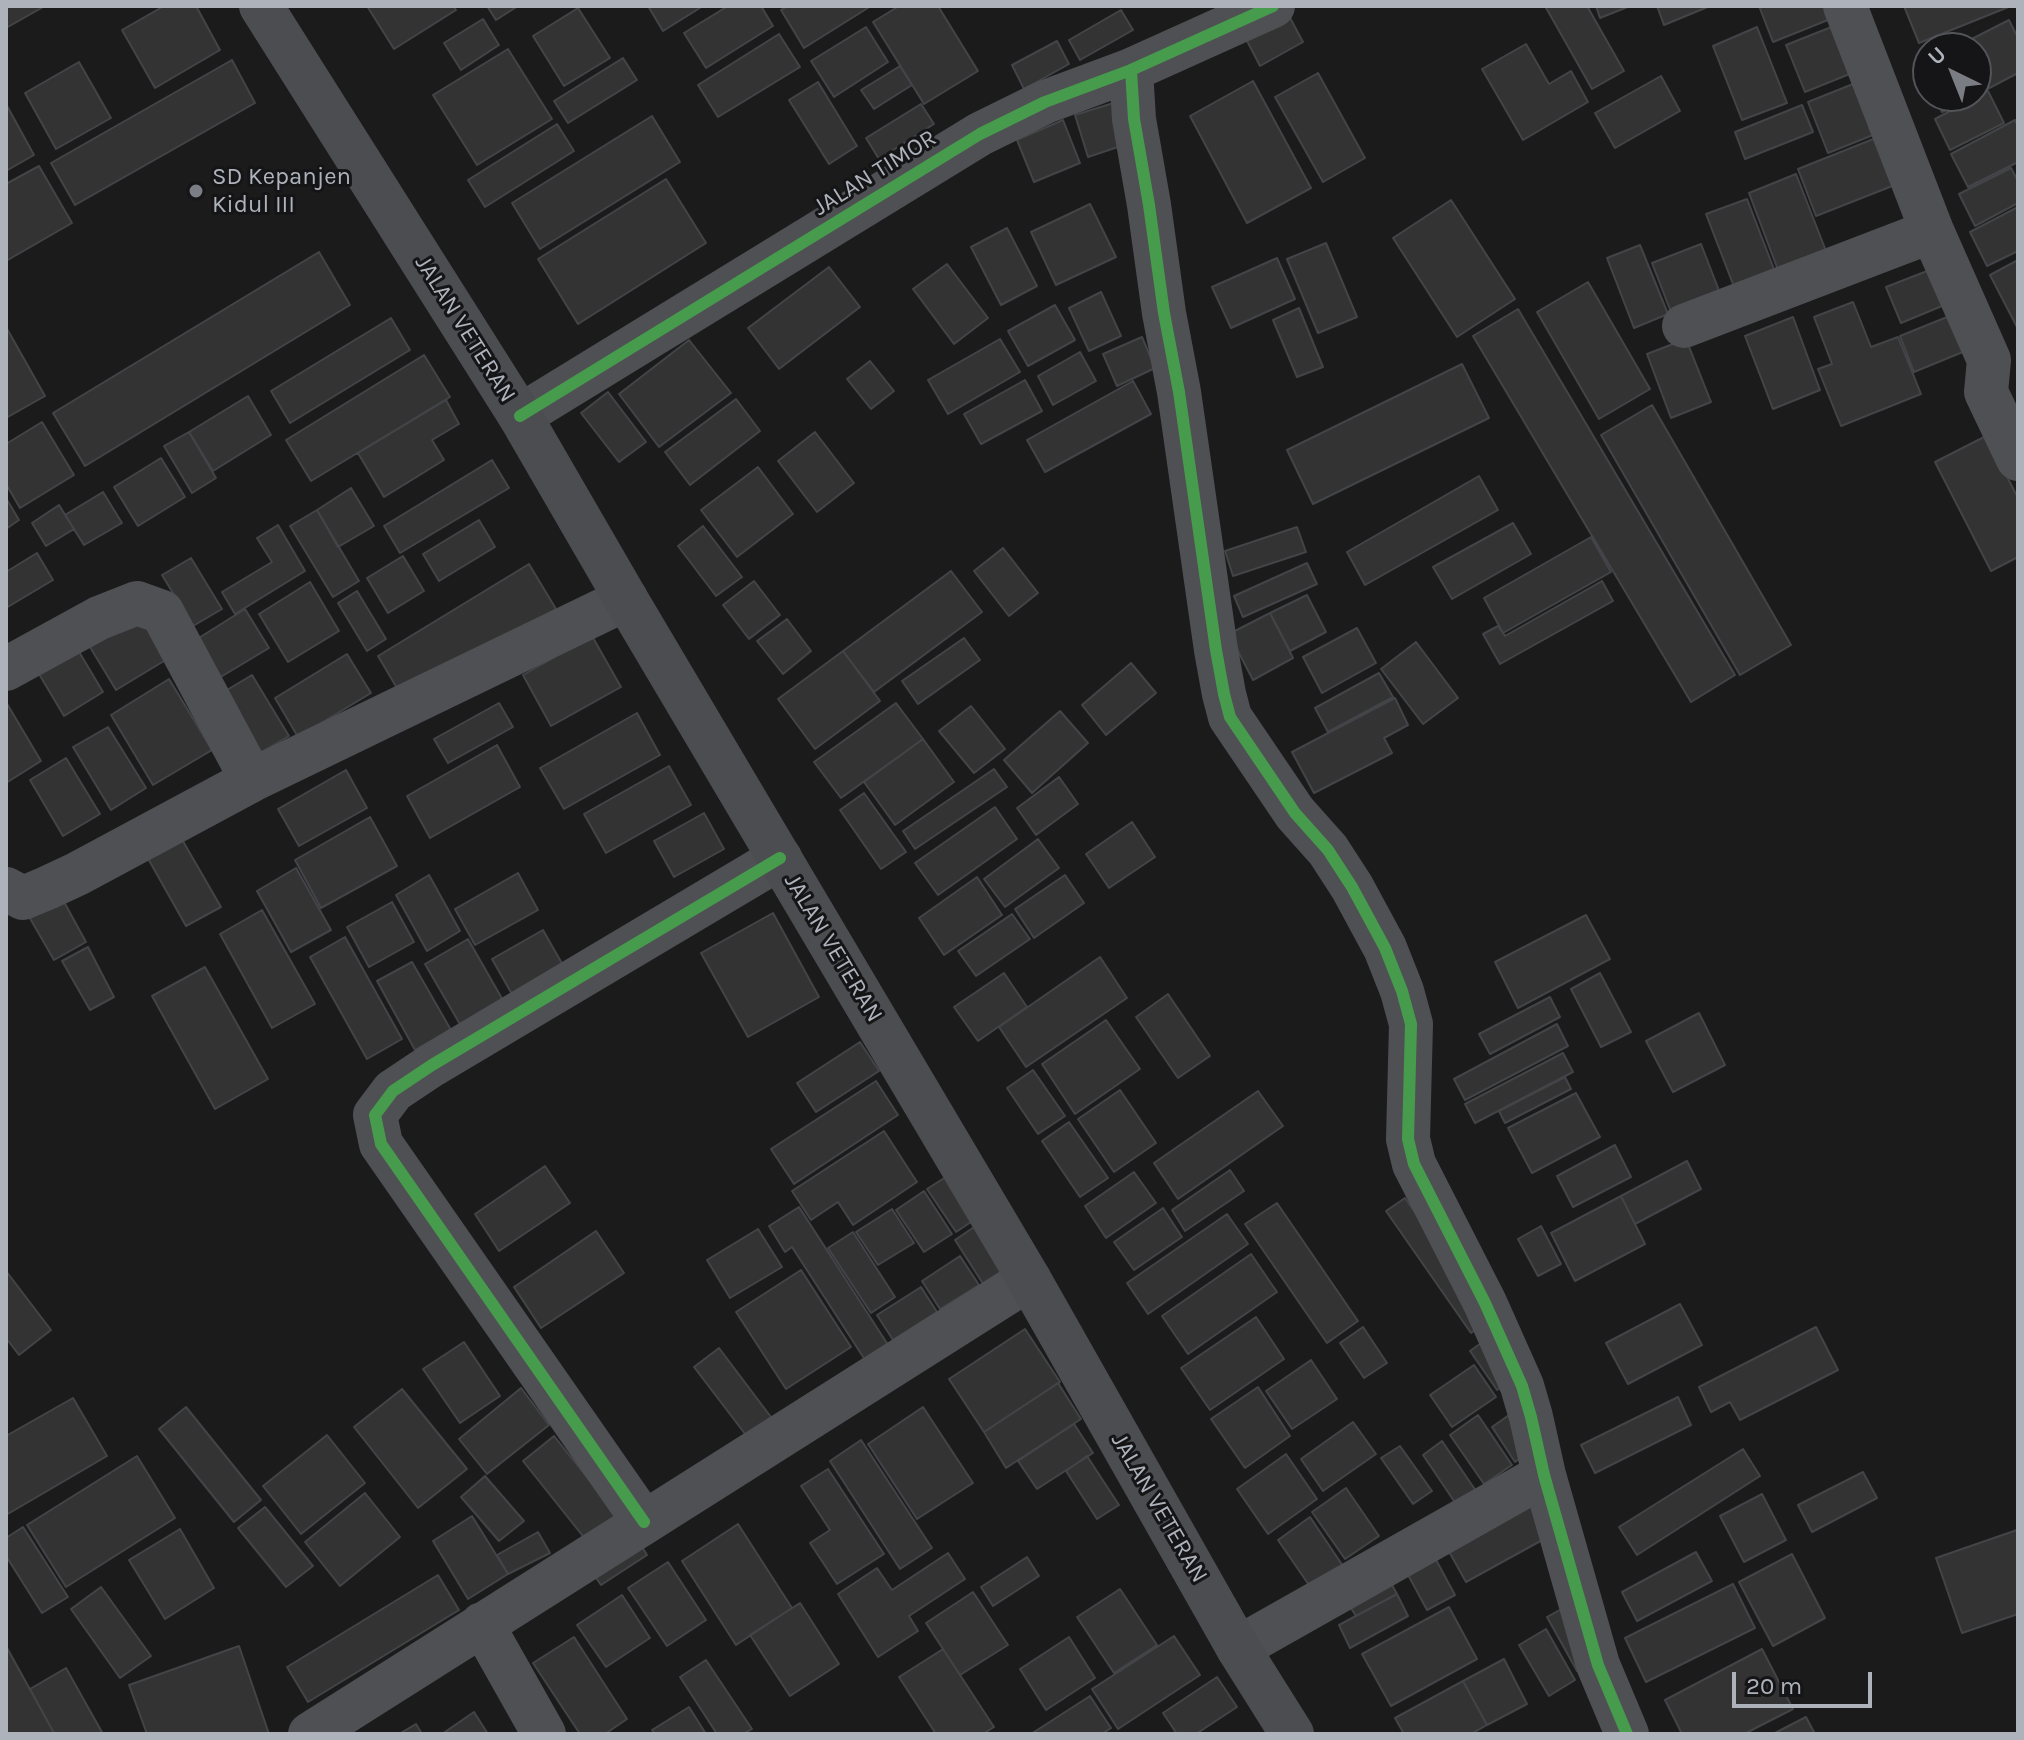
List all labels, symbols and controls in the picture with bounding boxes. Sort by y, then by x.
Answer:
north arrow [1912,32,1992,112]
text: U [1923,41,1951,71]
street label: JALAN TIMOR [808,124,942,222]
place label: SD Kepanjen Kidul III [212,163,351,219]
marker: SD Kepanjen Kidul III [187,182,205,200]
street label: JALAN VETERAN [408,250,522,408]
street label: JALAN VETERAN [777,869,889,1027]
street label: JALAN VETERAN [1105,1428,1213,1588]
scale bar [1736,1656,1876,1706]
text: 20 m [1746,1672,1802,1700]

